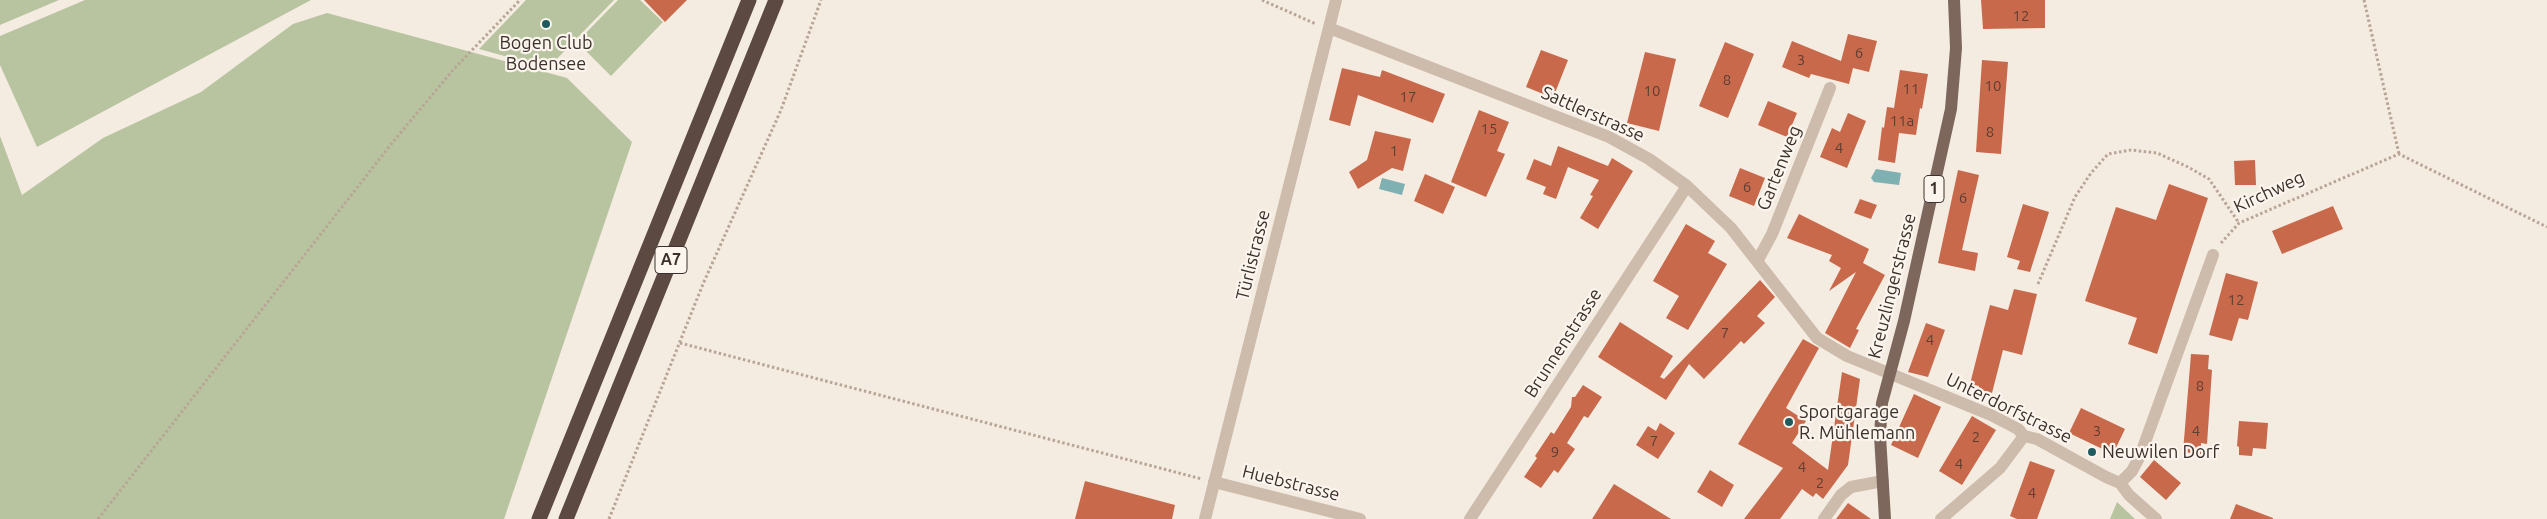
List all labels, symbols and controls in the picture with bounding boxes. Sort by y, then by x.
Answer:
house number: 12 [2013,7,2029,25]
marker: Bogen Club Bodensee [540,18,552,30]
place label: Bogen Club Bodensee [499,32,593,74]
house number: 6 [1855,44,1863,62]
house number: 3 [1797,51,1805,69]
house number: 8 [1723,71,1731,89]
house number: 10 [1985,77,2001,95]
house number: 11 [1903,80,1919,98]
street label: Sattlerstrasse [1538,82,1648,146]
house number: 10 [1644,82,1660,100]
house number: 17 [1400,88,1416,106]
house number: 11a [1890,112,1914,130]
house number: 15 [1481,120,1497,138]
street label: Gartenweg [1752,122,1806,214]
house number: 8 [1986,123,1994,141]
house number: 4 [1835,139,1843,157]
house number: 1 [1390,142,1398,160]
street label: Kirchweg [2230,166,2308,218]
road number: 1 [1924,175,1944,202]
house number: 6 [1743,178,1751,196]
house number: 6 [1959,189,1967,207]
street label: Türlistrasse [1231,208,1275,302]
street label: Kreuzlingerstrasse [1863,211,1921,361]
road number: A7 [655,246,687,274]
street label: Brunnenstrasse [1520,284,1606,402]
house number: 12 [2228,291,2244,309]
house number: 7 [1721,324,1729,342]
house number: 4 [1926,331,1934,349]
street label: Unterdorfstrasse [1942,368,2076,448]
house number: 8 [2196,377,2204,395]
place label: Sportgarage R. Mühlemann [1799,401,1915,444]
marker: Sportgarage R. Mühlemann [1783,416,1795,428]
house number: 3 [2093,422,2101,440]
house number: 4 [2192,422,2200,440]
house number: 2 [1972,428,1980,446]
house number: 7 [1650,432,1658,450]
place label: Neuwilen Dorf [2102,441,2219,463]
house number: 9 [1551,443,1559,461]
marker: Neuwilen Dorf [2086,446,2098,458]
house number: 4 [1955,455,1963,473]
house number: 4 [1798,458,1806,476]
street label: Huebstrasse [1240,460,1342,506]
house number: 2 [1816,474,1824,492]
house number: 4 [2028,484,2036,502]

